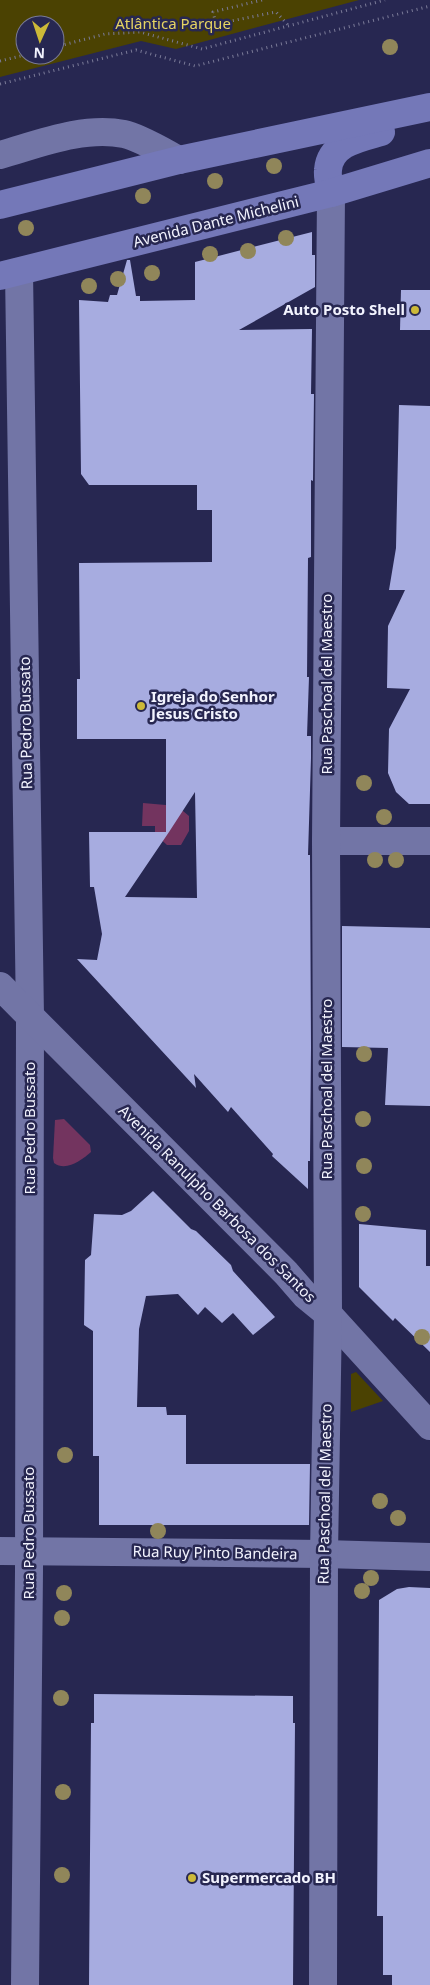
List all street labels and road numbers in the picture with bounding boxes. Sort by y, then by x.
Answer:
street label: Avenida Dante Michelini [131,191,301,251]
street label: Rua Paschoal del Maestro [316,594,336,774]
street label: Rua Pedro Bussato [14,656,36,790]
street label: Rua Paschoal del Maestro [316,999,336,1179]
street label: Rua Pedro Bussato [19,1062,39,1194]
street label: Avenida Ranulpho Barbosa dos Santos [115,1100,321,1306]
street label: Rua Paschoal del Maestro [312,1403,336,1585]
street label: Rua Pedro Bussato [18,1467,38,1599]
street label: Rua Ruy Pinto Bandeira [132,1541,298,1563]

